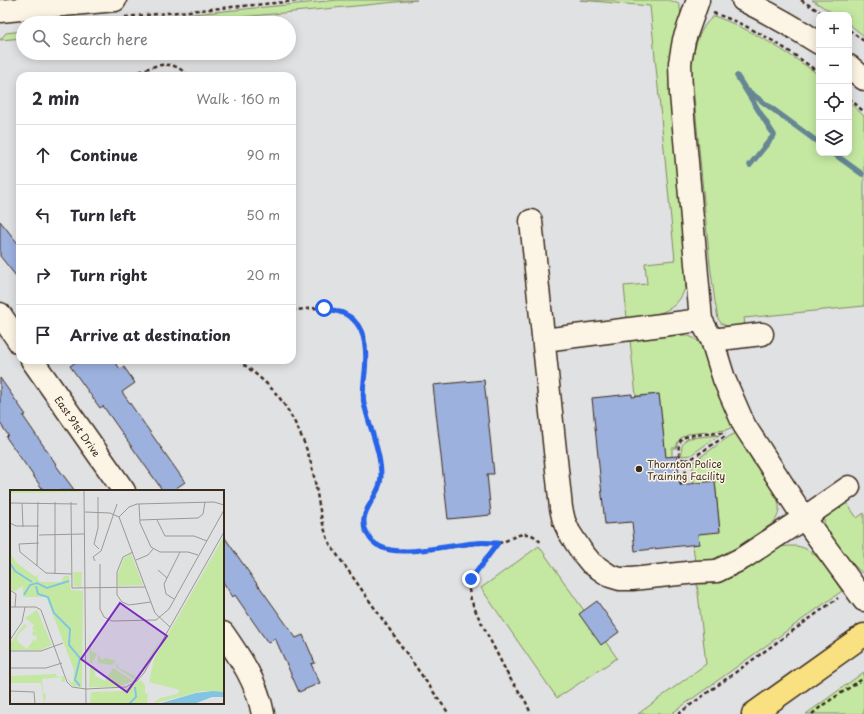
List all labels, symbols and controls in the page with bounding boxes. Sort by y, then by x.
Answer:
map controls [816,12,852,156]
button: + [816,12,852,48]
search box [16,16,296,60]
icon: search [30,27,52,49]
text: Search here [62,27,148,50]
button: − [816,48,852,84]
button: locate [816,84,852,120]
text: 2 min [32,85,79,111]
text: Walk · 160 m [197,89,280,108]
button: layers [816,120,852,156]
text: Continue [70,143,138,166]
icon: ahead [32,144,54,166]
text: 90 m [247,145,280,164]
text: Turn left [70,203,136,226]
icon: left [32,204,54,226]
text: 50 m [246,205,280,224]
text: Turn right [70,263,147,286]
icon: right [32,264,54,286]
text: 20 m [246,265,280,284]
route start [315,299,333,317]
text: Arrive at destination [70,323,231,346]
icon: arrive [32,324,54,346]
street label: East 91st Drive [51,393,105,460]
place label: Thornton Police Training Facility [647,456,725,483]
marker: Thornton Police Training Facility [634,464,644,474]
inset map [10,490,224,704]
route end [462,570,480,588]

